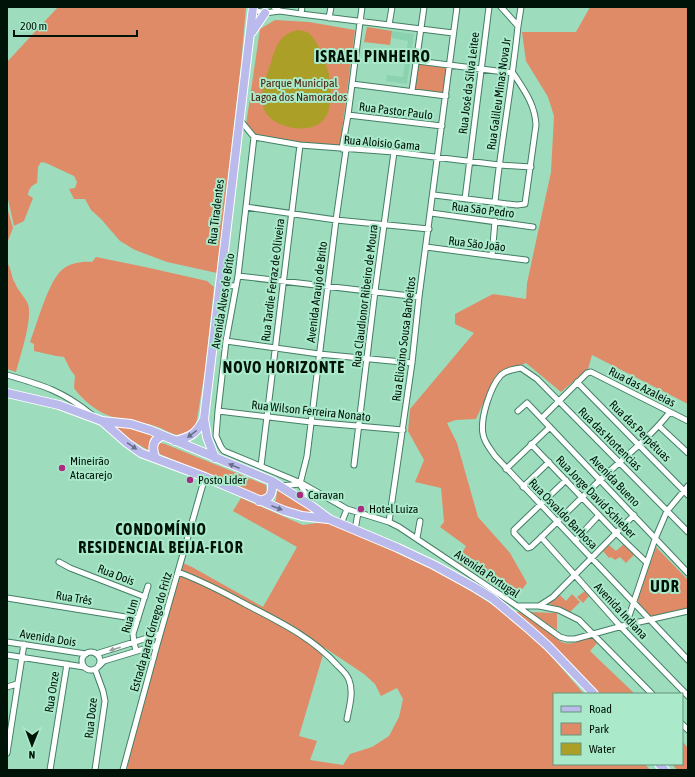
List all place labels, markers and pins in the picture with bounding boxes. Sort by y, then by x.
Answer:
place label: Mineirão Atacarejo [70,454,113,482]
marker: Mineirão Atacarejo [57,463,67,473]
place label: Posto Líder [198,473,247,487]
marker: Posto Líder [185,475,195,485]
place label: Caravan [308,488,344,502]
marker: Caravan [295,490,305,500]
place label: Hotel Luiza [369,502,418,516]
marker: Hotel Luiza [356,504,366,514]

